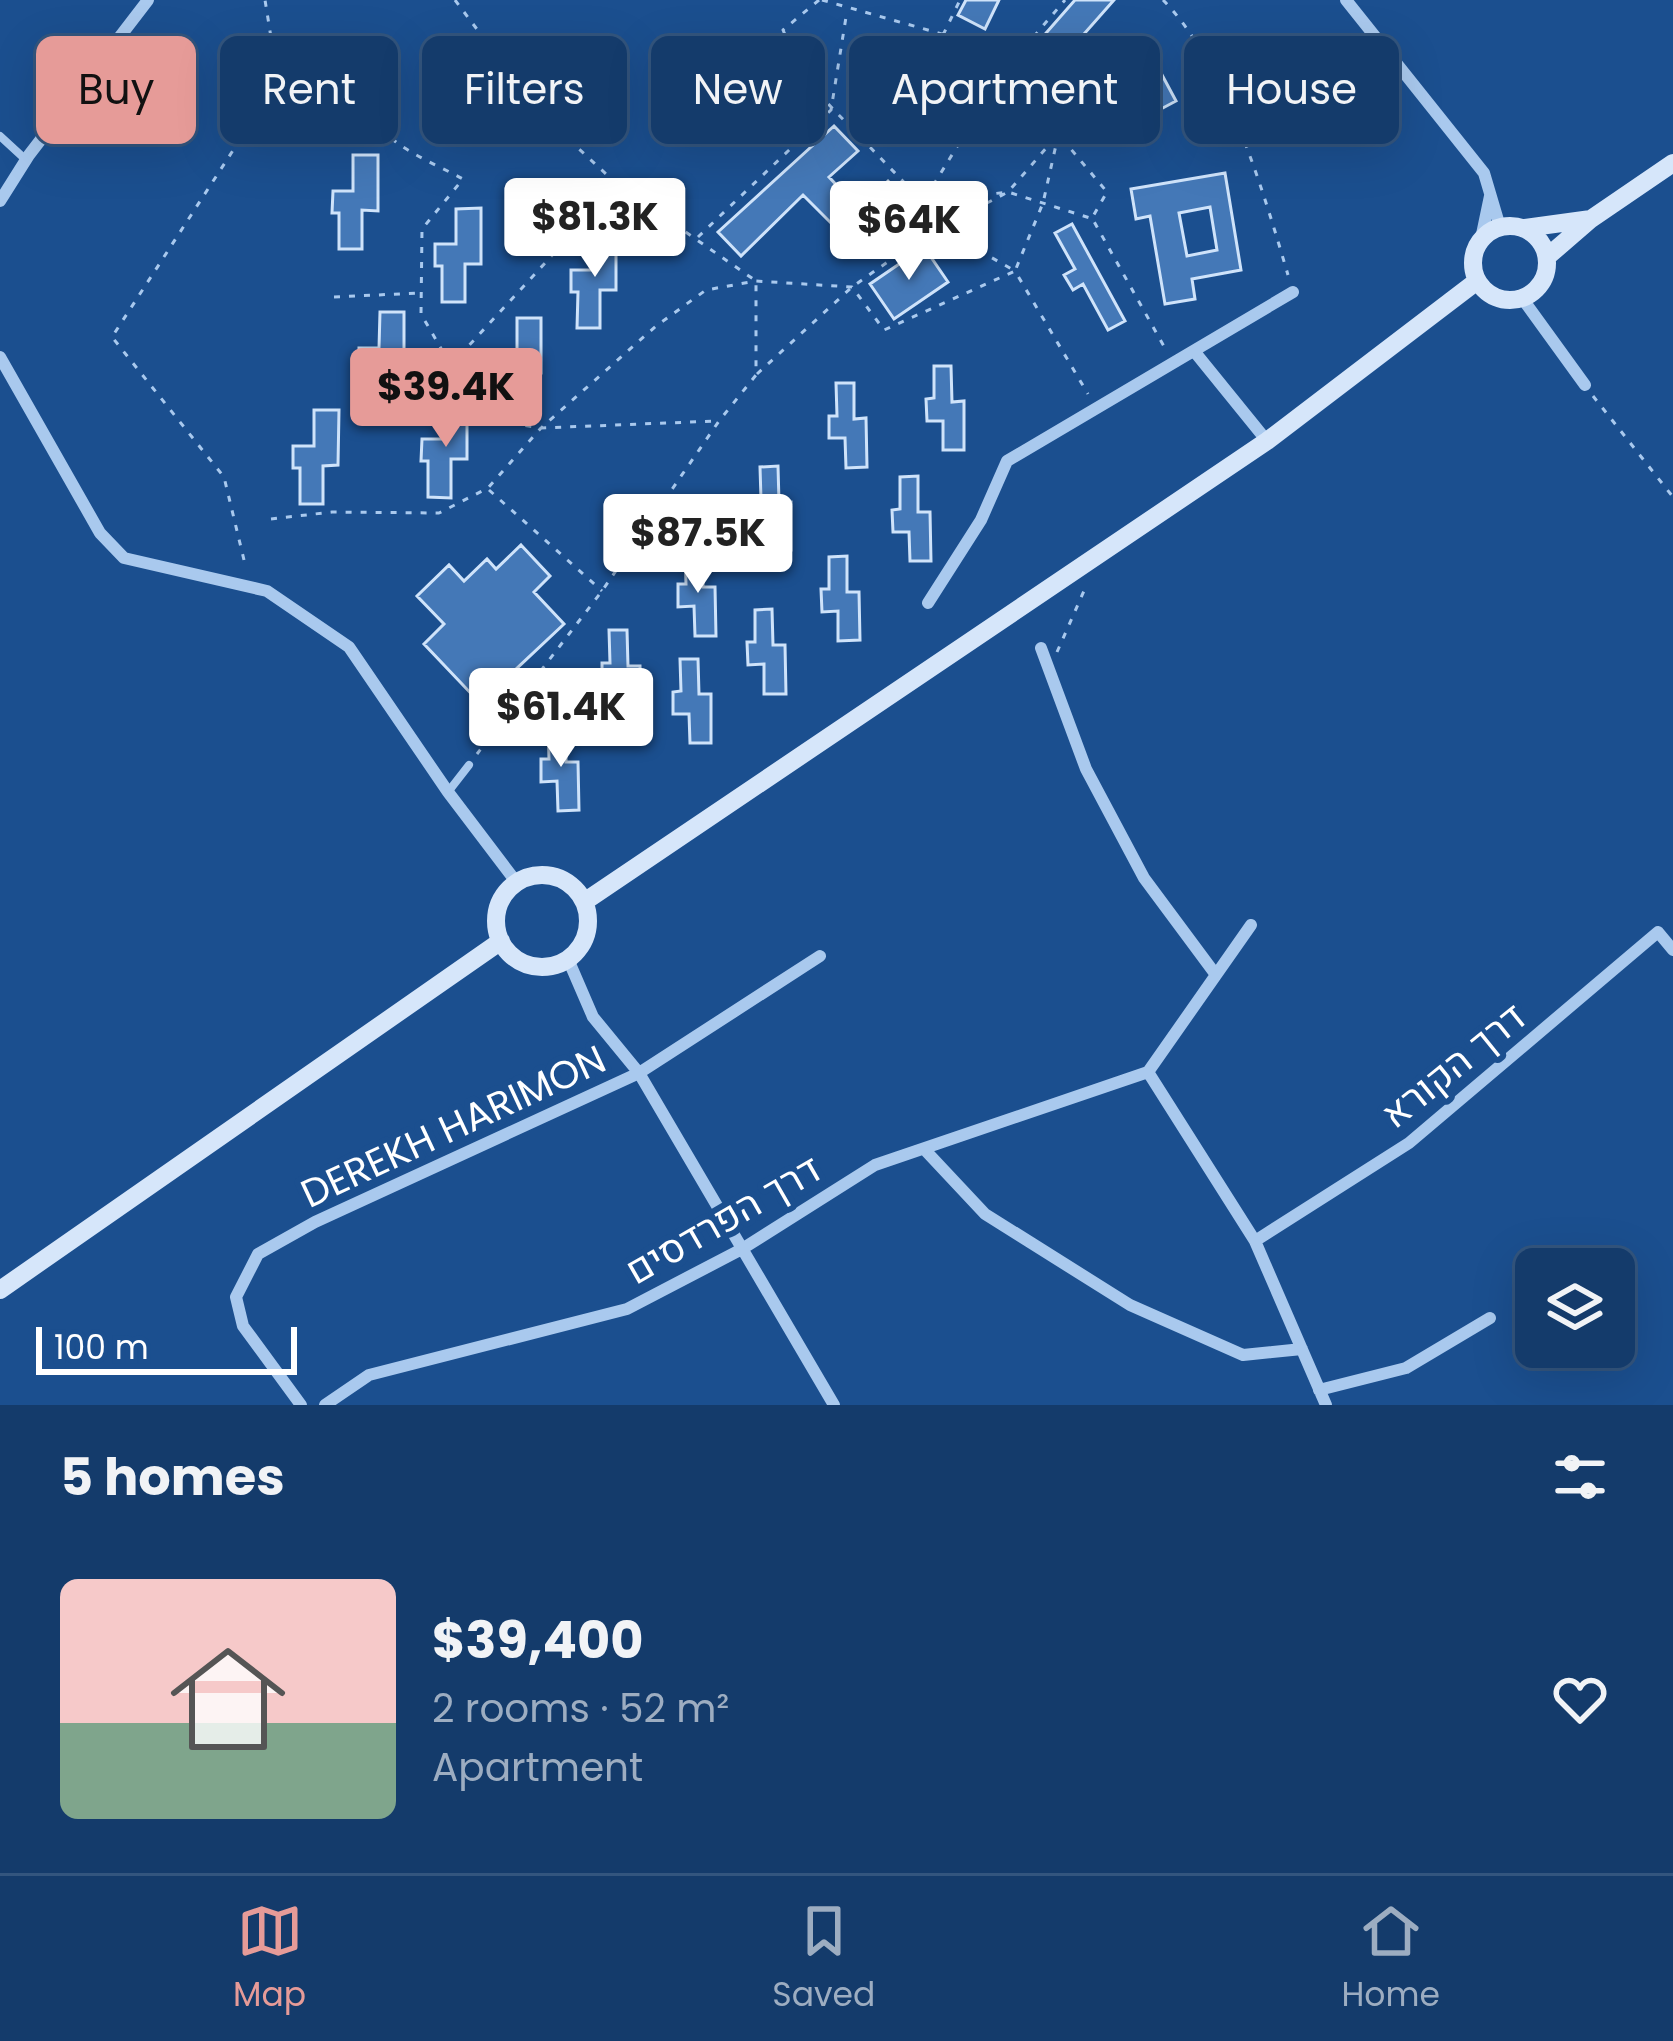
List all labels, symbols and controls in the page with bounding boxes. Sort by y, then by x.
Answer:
chip: Buy [36,36,196,144]
chip: Rent [220,36,398,144]
chip: Filters [422,36,627,144]
chip: New [651,36,825,144]
chip: Apartment [849,36,1160,144]
chip: House [1184,36,1399,144]
pin: $81.3K [497,178,693,280]
pin: $64K [838,181,980,283]
text: $81.3K [531,189,659,244]
text: $64K [857,192,961,247]
pin: $39.4K [348,348,544,450]
text: $39.4K [377,359,515,414]
pin: $87.5K [600,494,796,596]
text: $87.5K [630,505,766,560]
pin: $61.4K [463,668,659,770]
text: $61.4K [496,679,626,734]
street label: דרך הקורא [1369,990,1537,1141]
street label: DEREKH HARIMON [292,1032,615,1221]
street label: דרך הפרדסים [615,1141,831,1298]
map controls [1515,1248,1635,1368]
button: layers [1515,1248,1635,1368]
scale bar [36,1321,297,1374]
text: 100 m [54,1324,149,1371]
text: 5 homes [60,1441,285,1513]
icon: filters [1547,1444,1613,1510]
text: $39,400 [432,1604,643,1676]
icon: home [156,1627,300,1771]
icon: heart [1547,1666,1613,1732]
text: 2 rooms · 52 m² [432,1681,729,1736]
text: Apartment [432,1740,643,1795]
tab: Map [233,1898,306,2020]
tab: Saved [772,1898,875,2020]
tab: Home [1341,1898,1440,2020]

